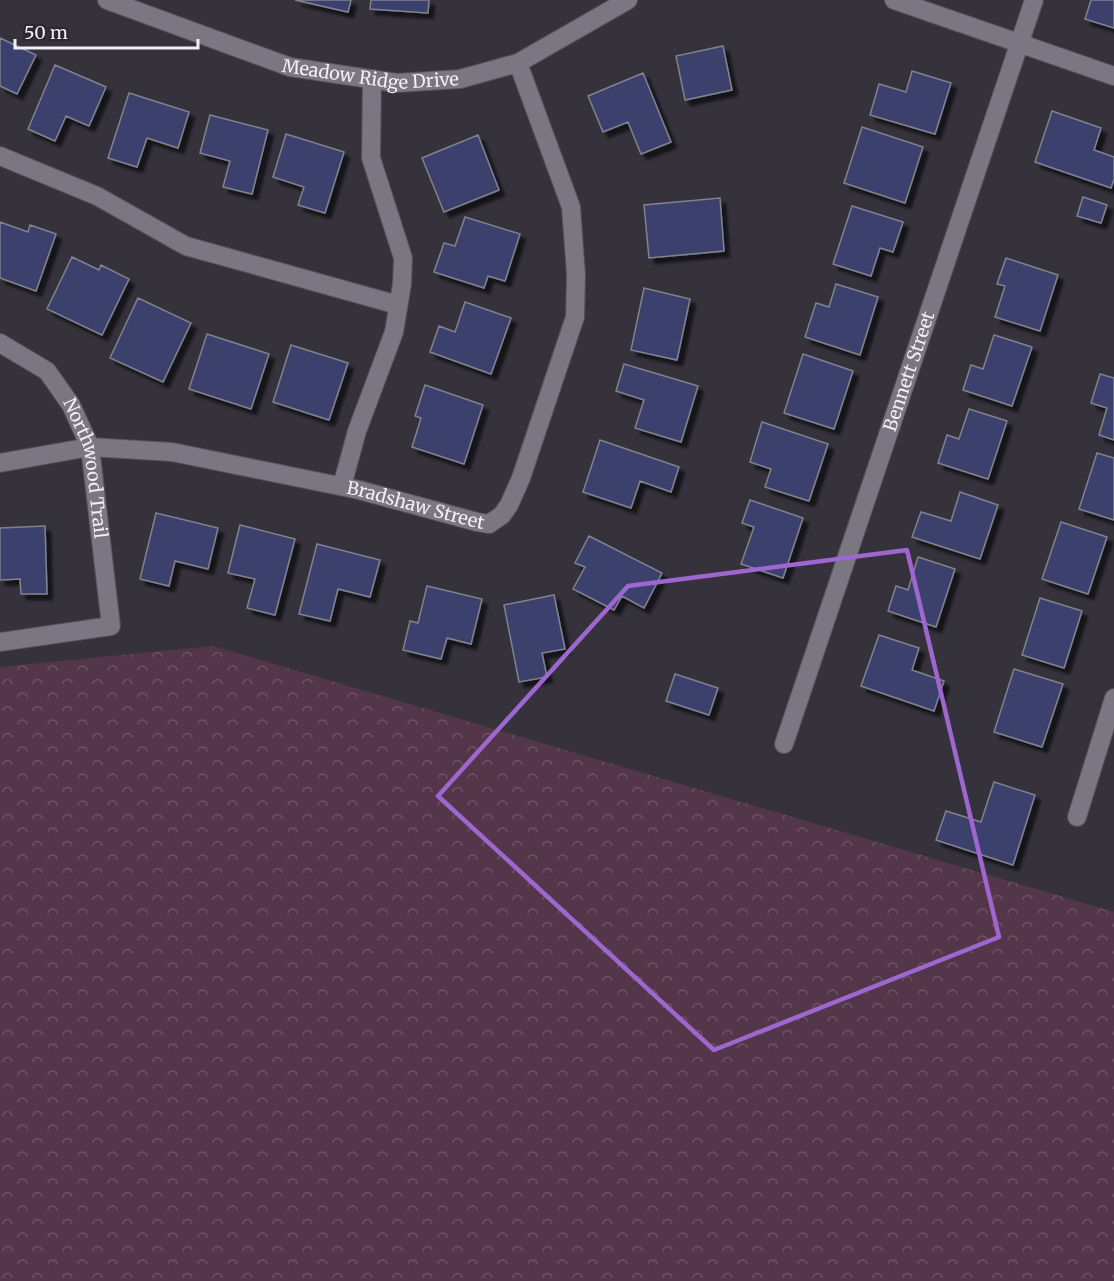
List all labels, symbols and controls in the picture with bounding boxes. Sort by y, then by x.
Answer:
scale bar [15,12,198,50]
text: 50 m [24,21,68,44]
street label: Meadow Ridge Drive [281,54,460,94]
street label: Bennett Street [878,308,940,434]
street label: Northwood Trail [58,394,113,540]
street label: Bradshaw Street [345,476,486,534]

